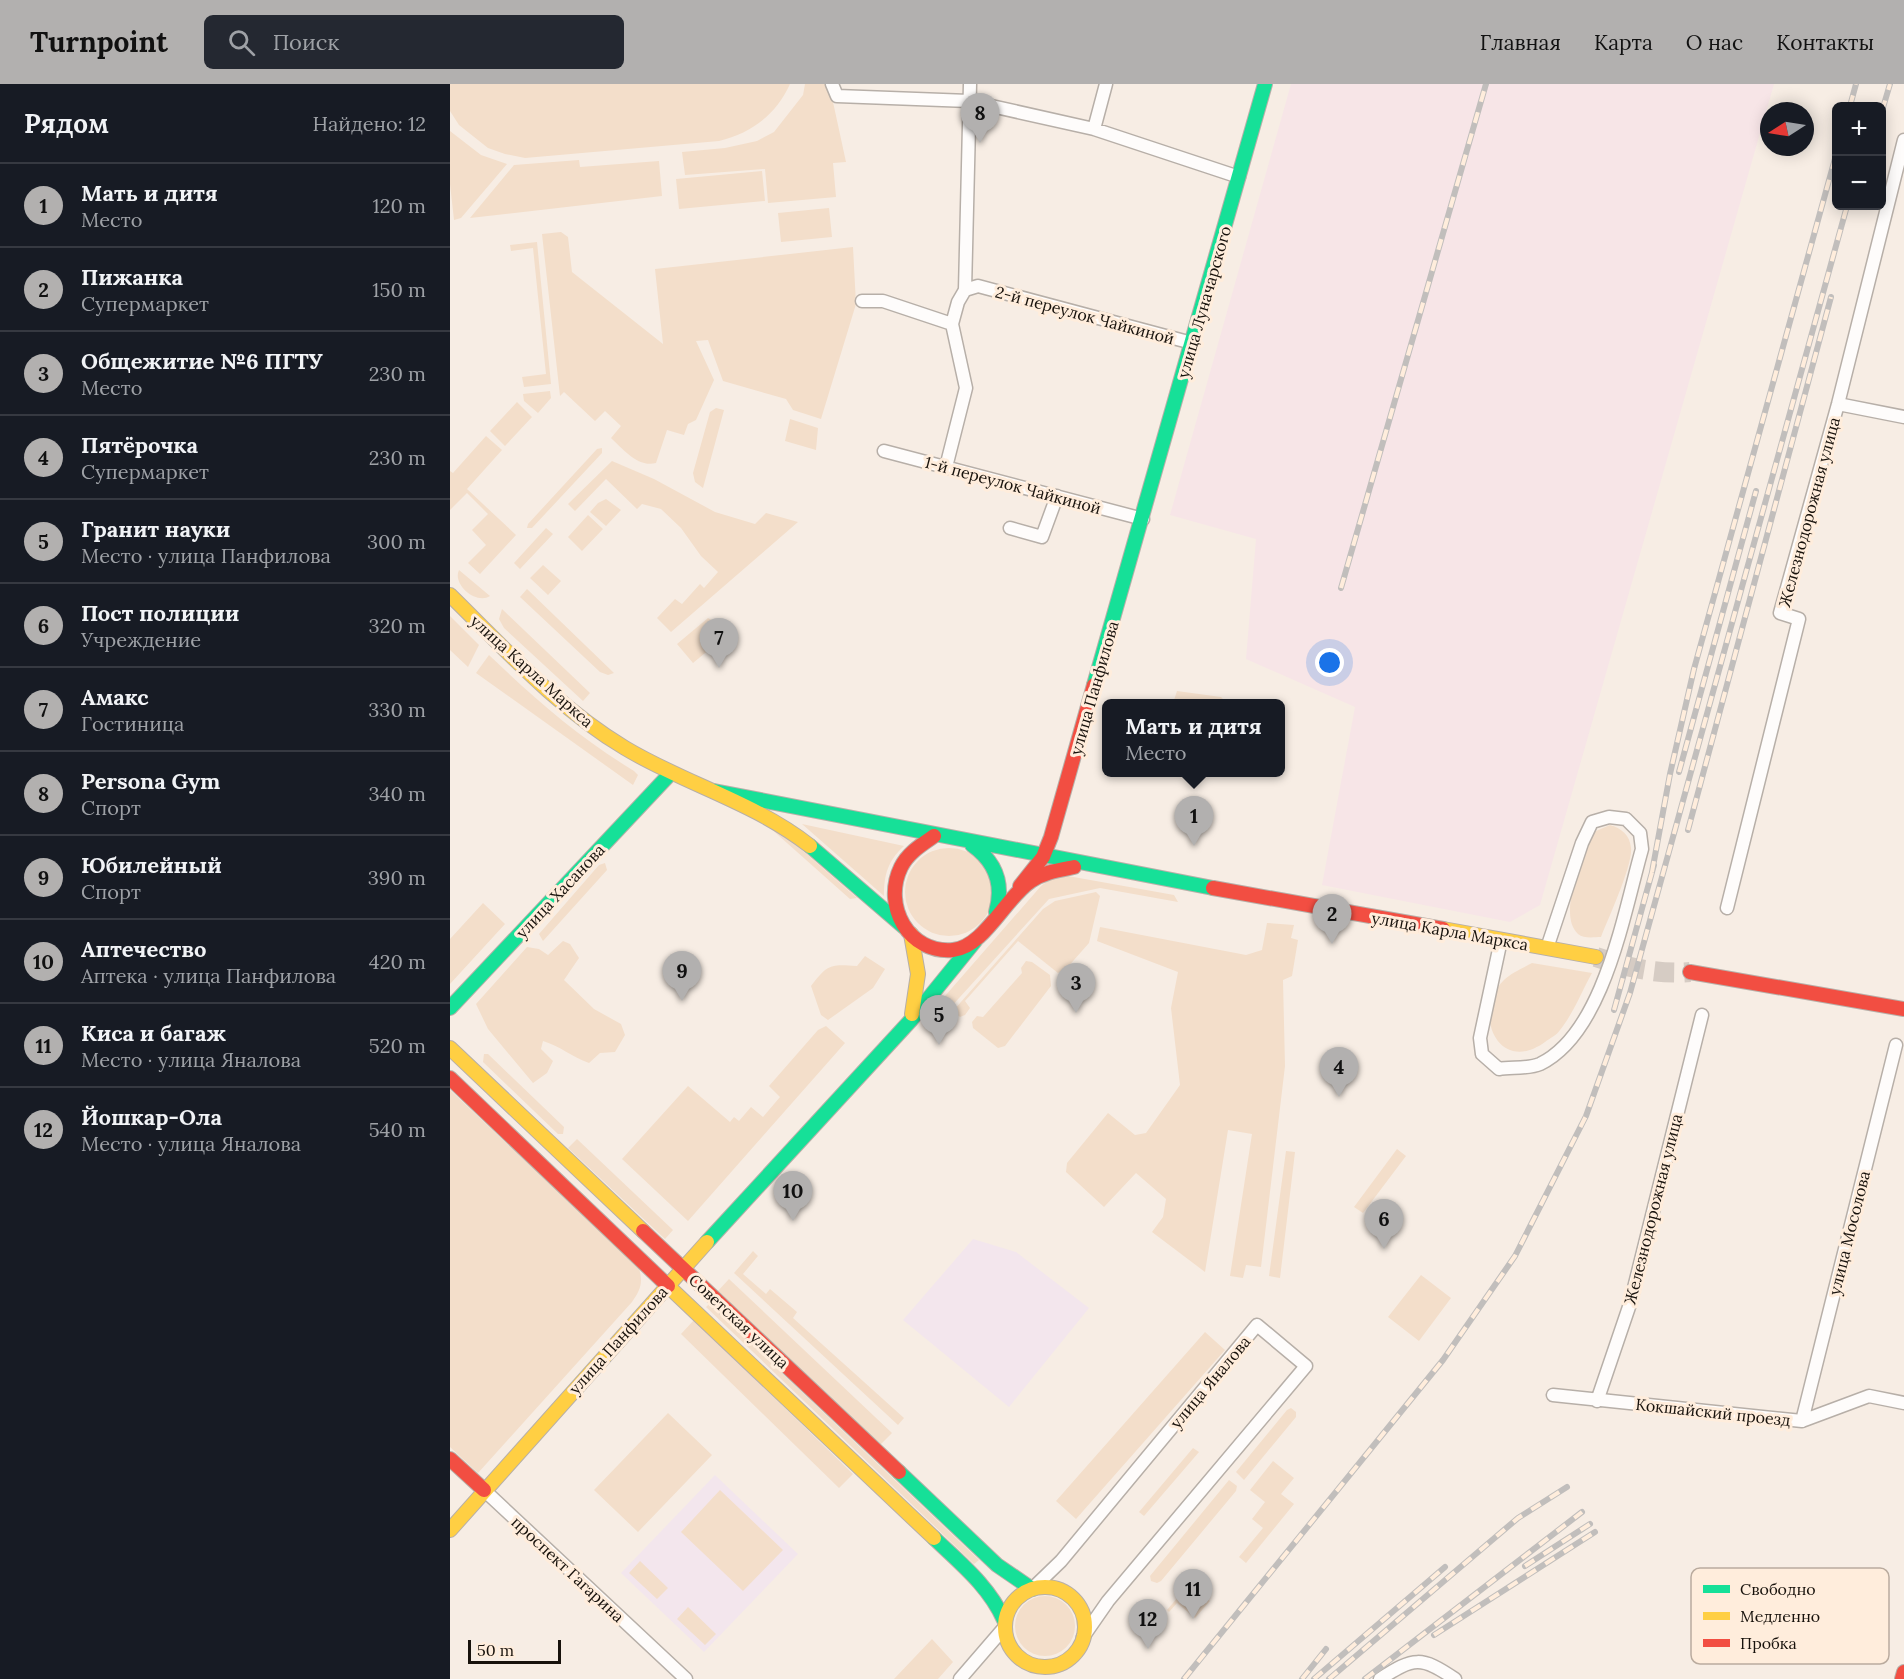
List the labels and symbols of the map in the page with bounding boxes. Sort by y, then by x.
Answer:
pin: 8 [960,94,1000,143]
north arrow [1760,102,1814,156]
street label: улица Луначарского [1173,224,1235,380]
street label: 2-й переулок Чайкиной [993,281,1177,349]
street label: Железнодорожная улица [1774,415,1844,609]
street label: 1-й переулок Чайкиной [923,452,1103,518]
street label: улица Карла Маркса [466,611,598,731]
pin: 7 [700,618,738,668]
street label: улица Панфилова [1065,619,1123,757]
your location [1315,648,1344,677]
pin: 1 [1174,796,1214,846]
street label: улица Хасанова [511,840,609,942]
pin: 2 [1312,894,1352,944]
street label: улица Карла Маркса [1370,907,1530,955]
pin: 9 [662,952,702,1001]
pin: 3 [1056,964,1096,1013]
pin: 5 [920,996,958,1045]
pin: 4 [1320,1048,1358,1097]
street label: Железнодорожная улица [1620,1112,1686,1306]
street label: улица Мосолова [1824,1169,1874,1297]
pin: 10 [774,1172,812,1221]
pin: 6 [1364,1200,1404,1249]
street label: Советская улица [685,1269,793,1373]
street label: улица Панфилова [564,1282,672,1398]
street label: улица Яналова [1166,1332,1254,1432]
street label: Кокшайский проезд [1634,1394,1792,1430]
street label: проспект Гагарина [508,1512,628,1626]
legend [1691,1568,1889,1664]
pin: 11 [1174,1570,1212,1619]
text: Свободно [1740,1579,1816,1599]
pin: 12 [1128,1600,1168,1649]
text: Медленно [1740,1606,1820,1626]
text: Пробка [1740,1633,1797,1653]
scale bar [468,1637,561,1664]

